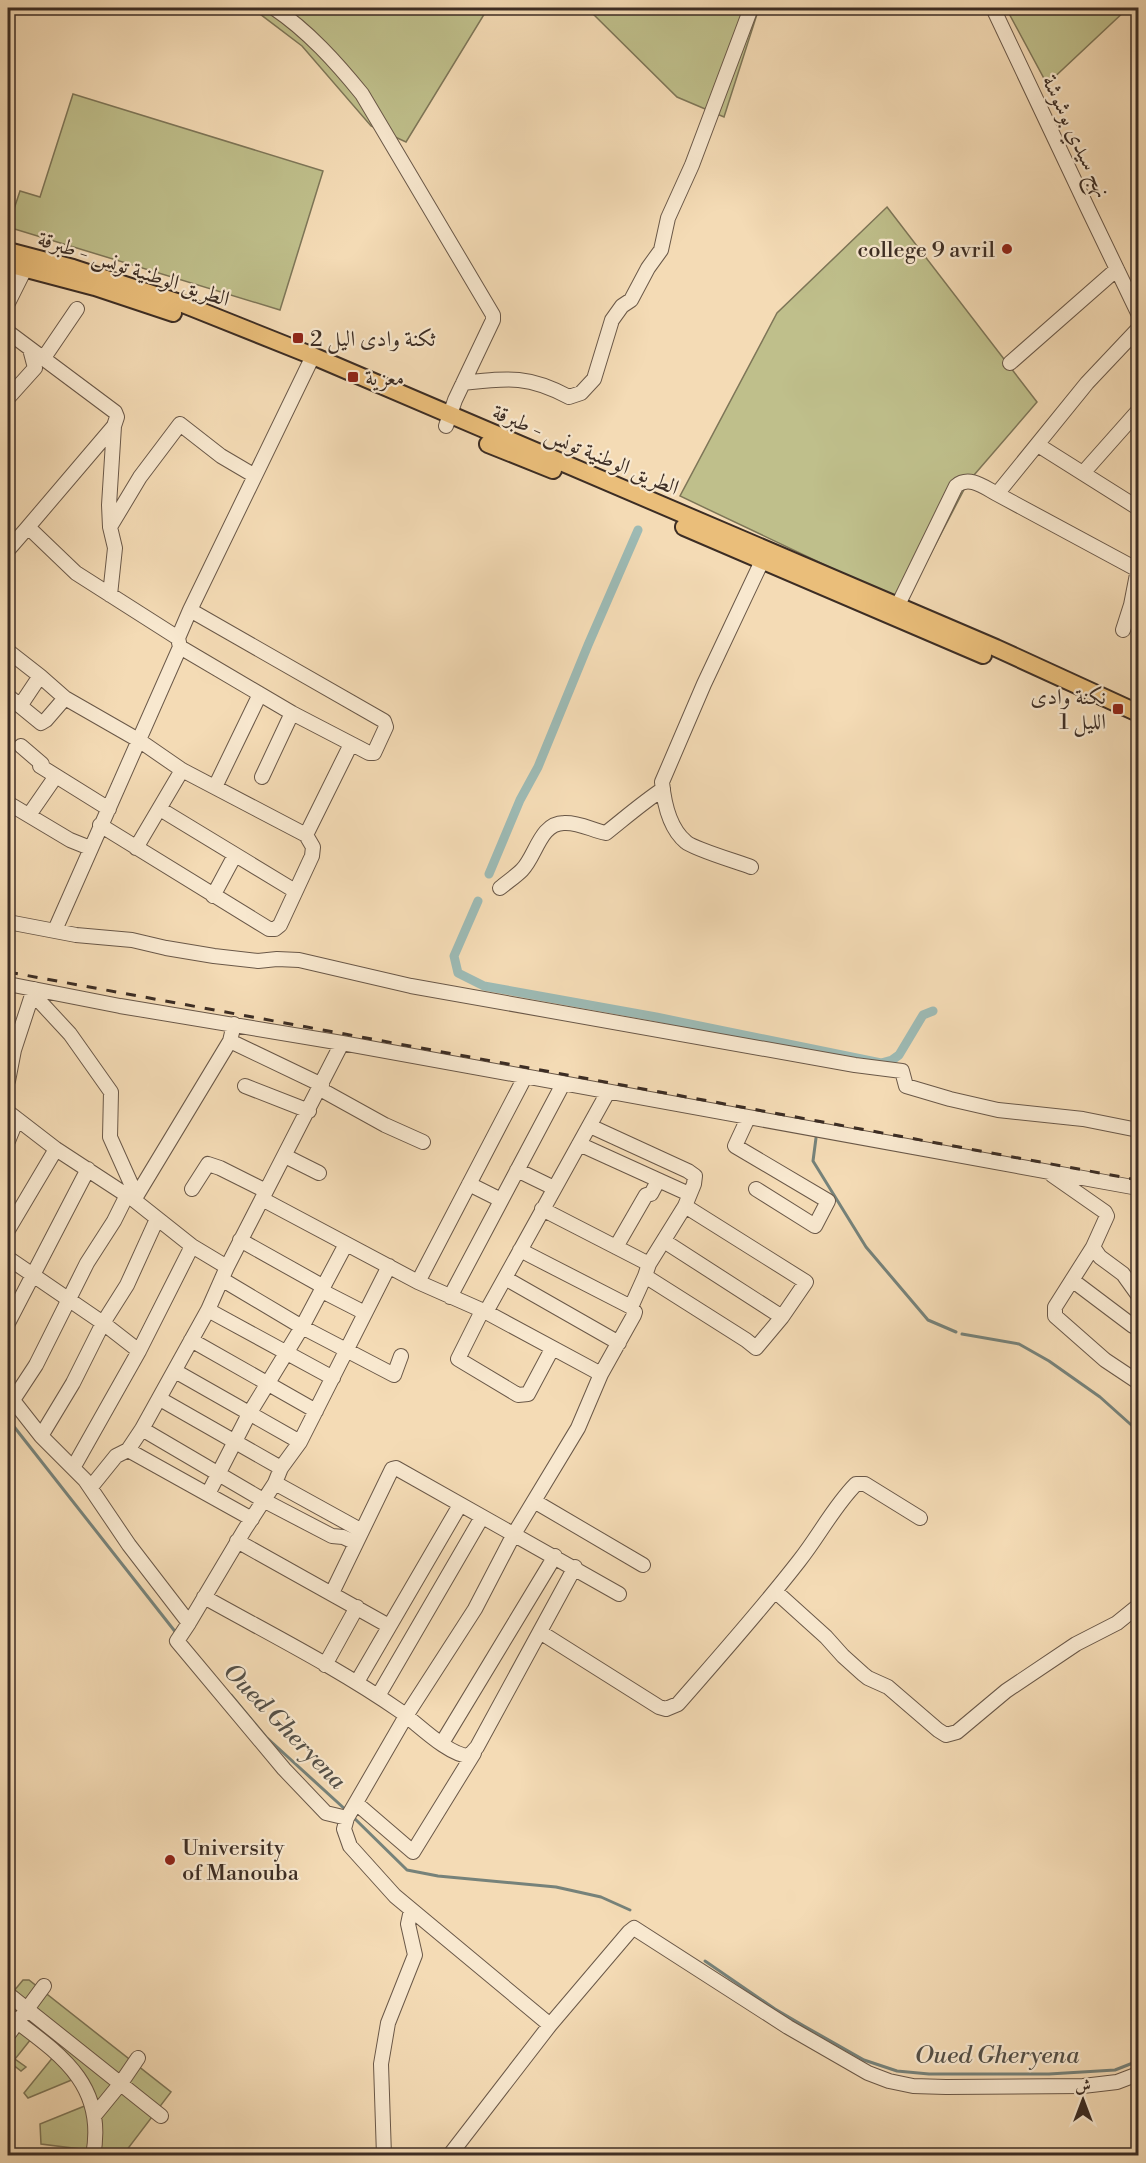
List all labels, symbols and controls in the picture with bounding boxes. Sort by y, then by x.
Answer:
street label: نهج سيدي بوشوشة [1031,71,1116,205]
street label: الطريق الوطنية تونس - طبرقة [34,226,233,314]
place label: college 9 avril [857,237,995,264]
marker: college 9 avril [1000,242,1014,256]
place label: ثكنة وادى اليل 2 [310,326,436,354]
marker: ثكنة وادى اليل 2 [291,331,305,345]
place label: معزية [365,365,404,392]
marker: معزية [346,370,360,384]
street label: الطريق الوطنية تونس - طبرقة [488,399,683,503]
place label: نكنة وادى الليل 1 [1030,684,1106,737]
marker: نكنة وادى الليل 1 [1111,702,1125,716]
water label: Oued Gheryena [216,1657,353,1797]
place label: University of Manouba [182,1835,300,1887]
marker: University of Manouba [163,1853,177,1867]
water label: Oued Gheryena [915,2041,1080,2071]
north arrow [1053,2070,1113,2130]
text: ش [1075,2076,1091,2096]

